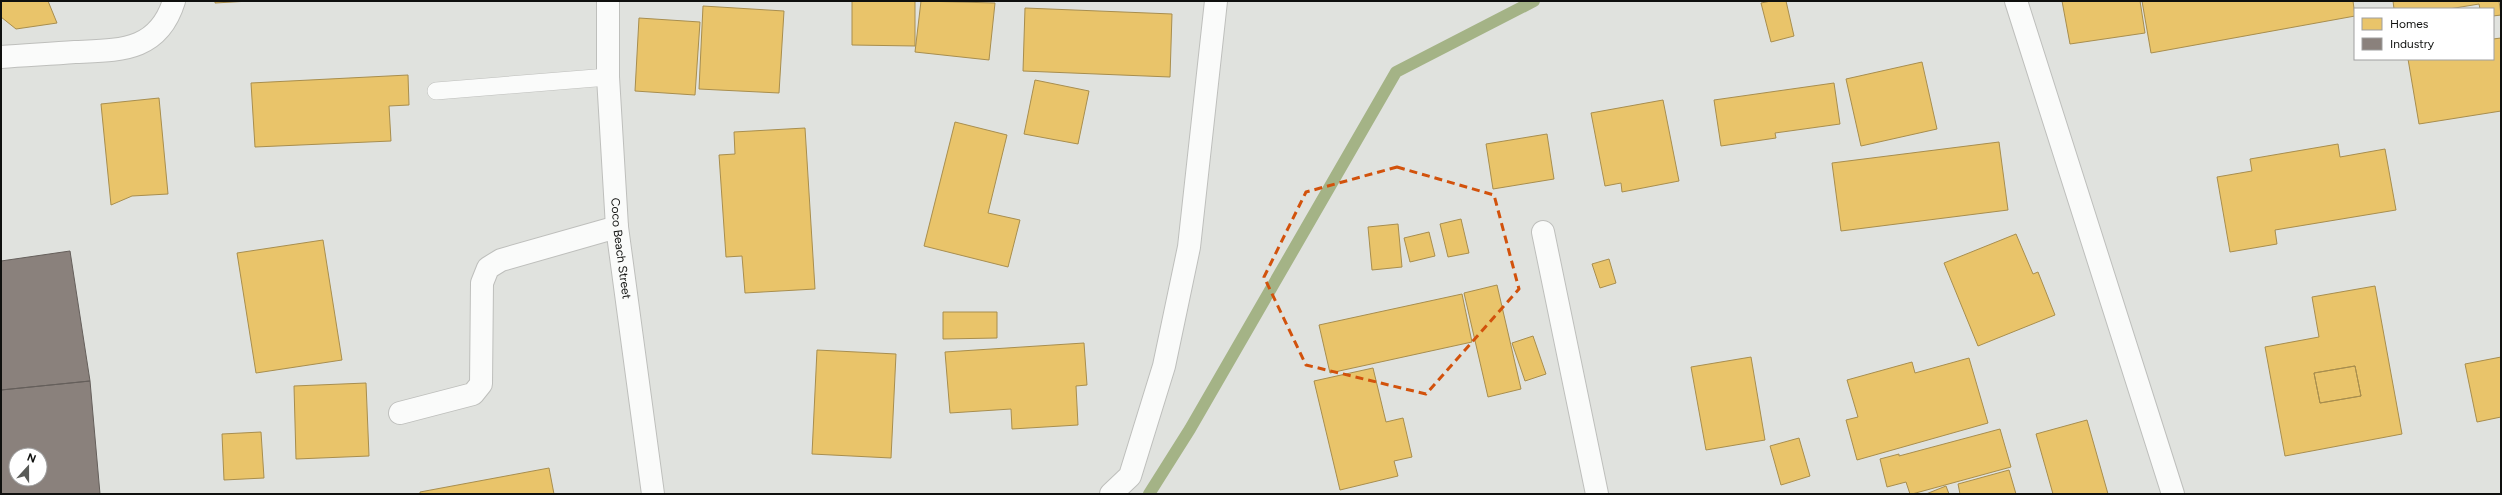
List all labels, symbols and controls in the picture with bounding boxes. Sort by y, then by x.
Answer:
legend [2354,8,2494,60]
text: Homes [2390,17,2429,31]
text: Industry [2390,37,2435,51]
street label: Coco Beach Street [608,197,634,300]
north arrow [8,447,48,487]
text: N [25,451,38,466]

